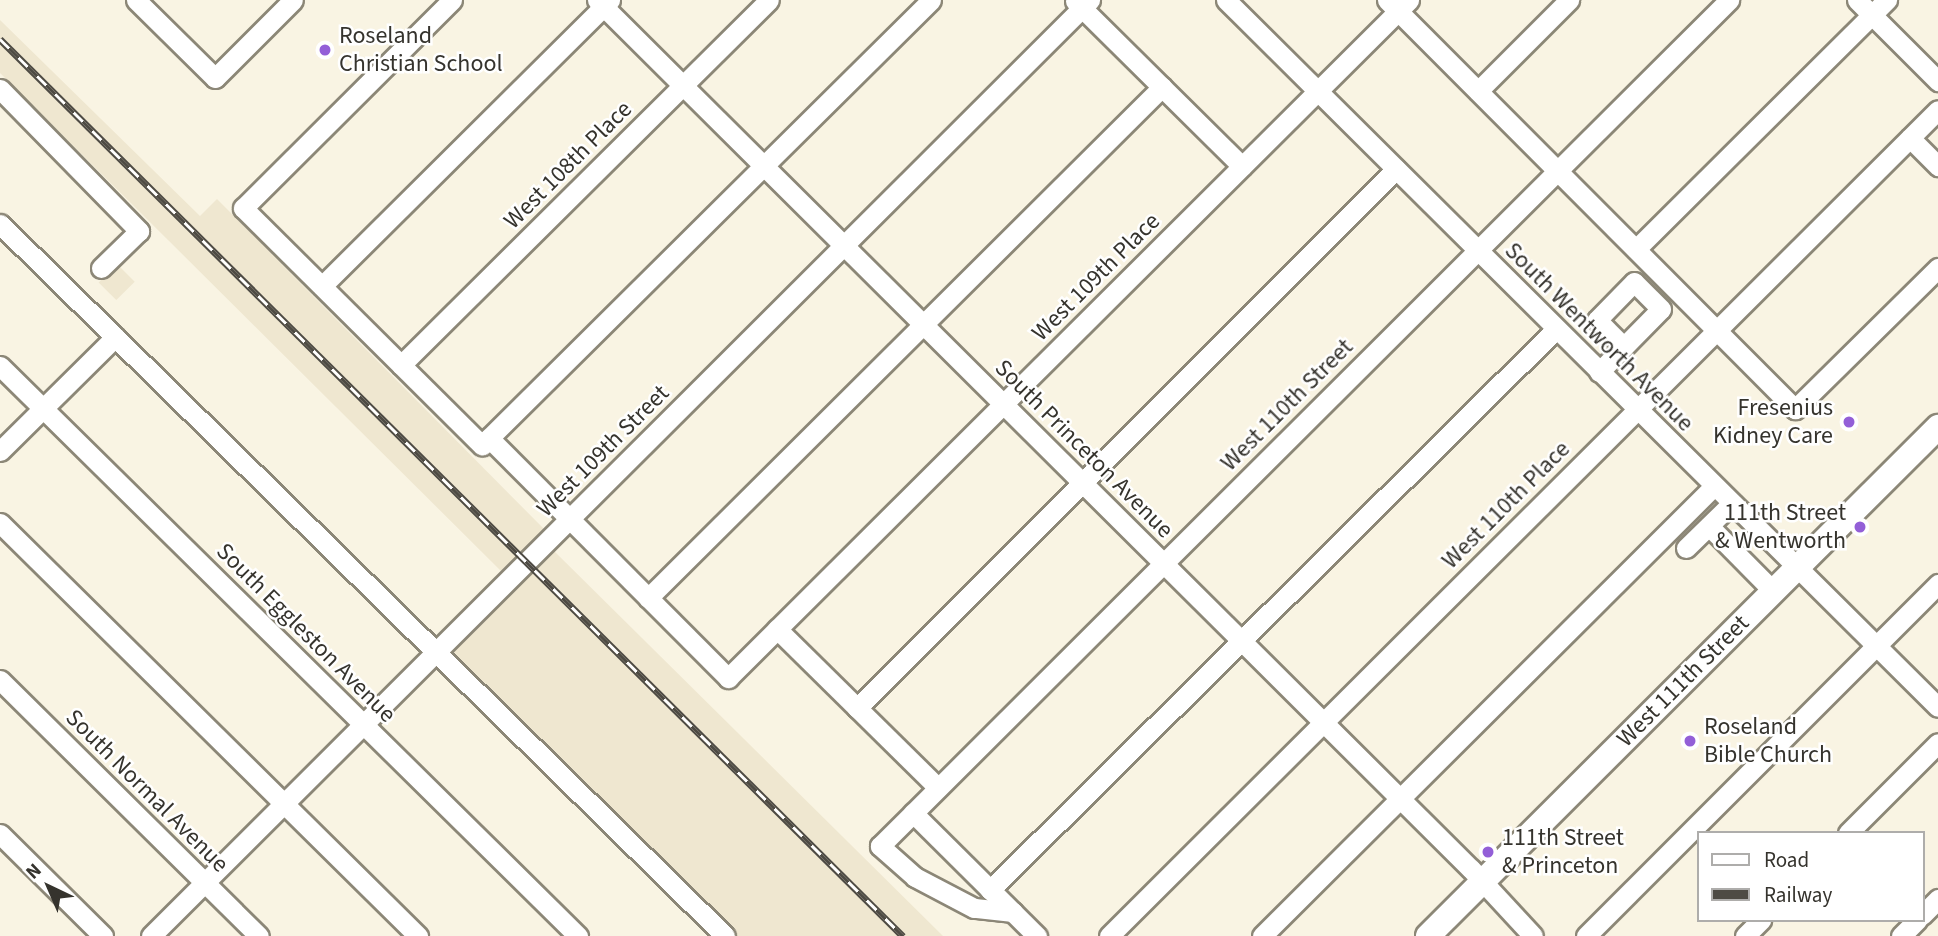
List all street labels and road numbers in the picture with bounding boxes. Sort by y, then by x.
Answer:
street label: West 108th Place [498,95,638,235]
street label: West 109th Place [1026,207,1166,347]
street label: South Wentworth Avenue [1499,237,1699,437]
street label: West 110th Street [1215,333,1359,477]
street label: South Princeton Avenue [989,354,1179,544]
street label: West 109th Street [531,379,675,523]
street label: West 110th Place [1436,435,1576,575]
street label: South Eggleston Avenue [210,537,402,729]
street label: West 111th Street [1611,609,1755,753]
street label: South Normal Avenue [60,704,234,878]

